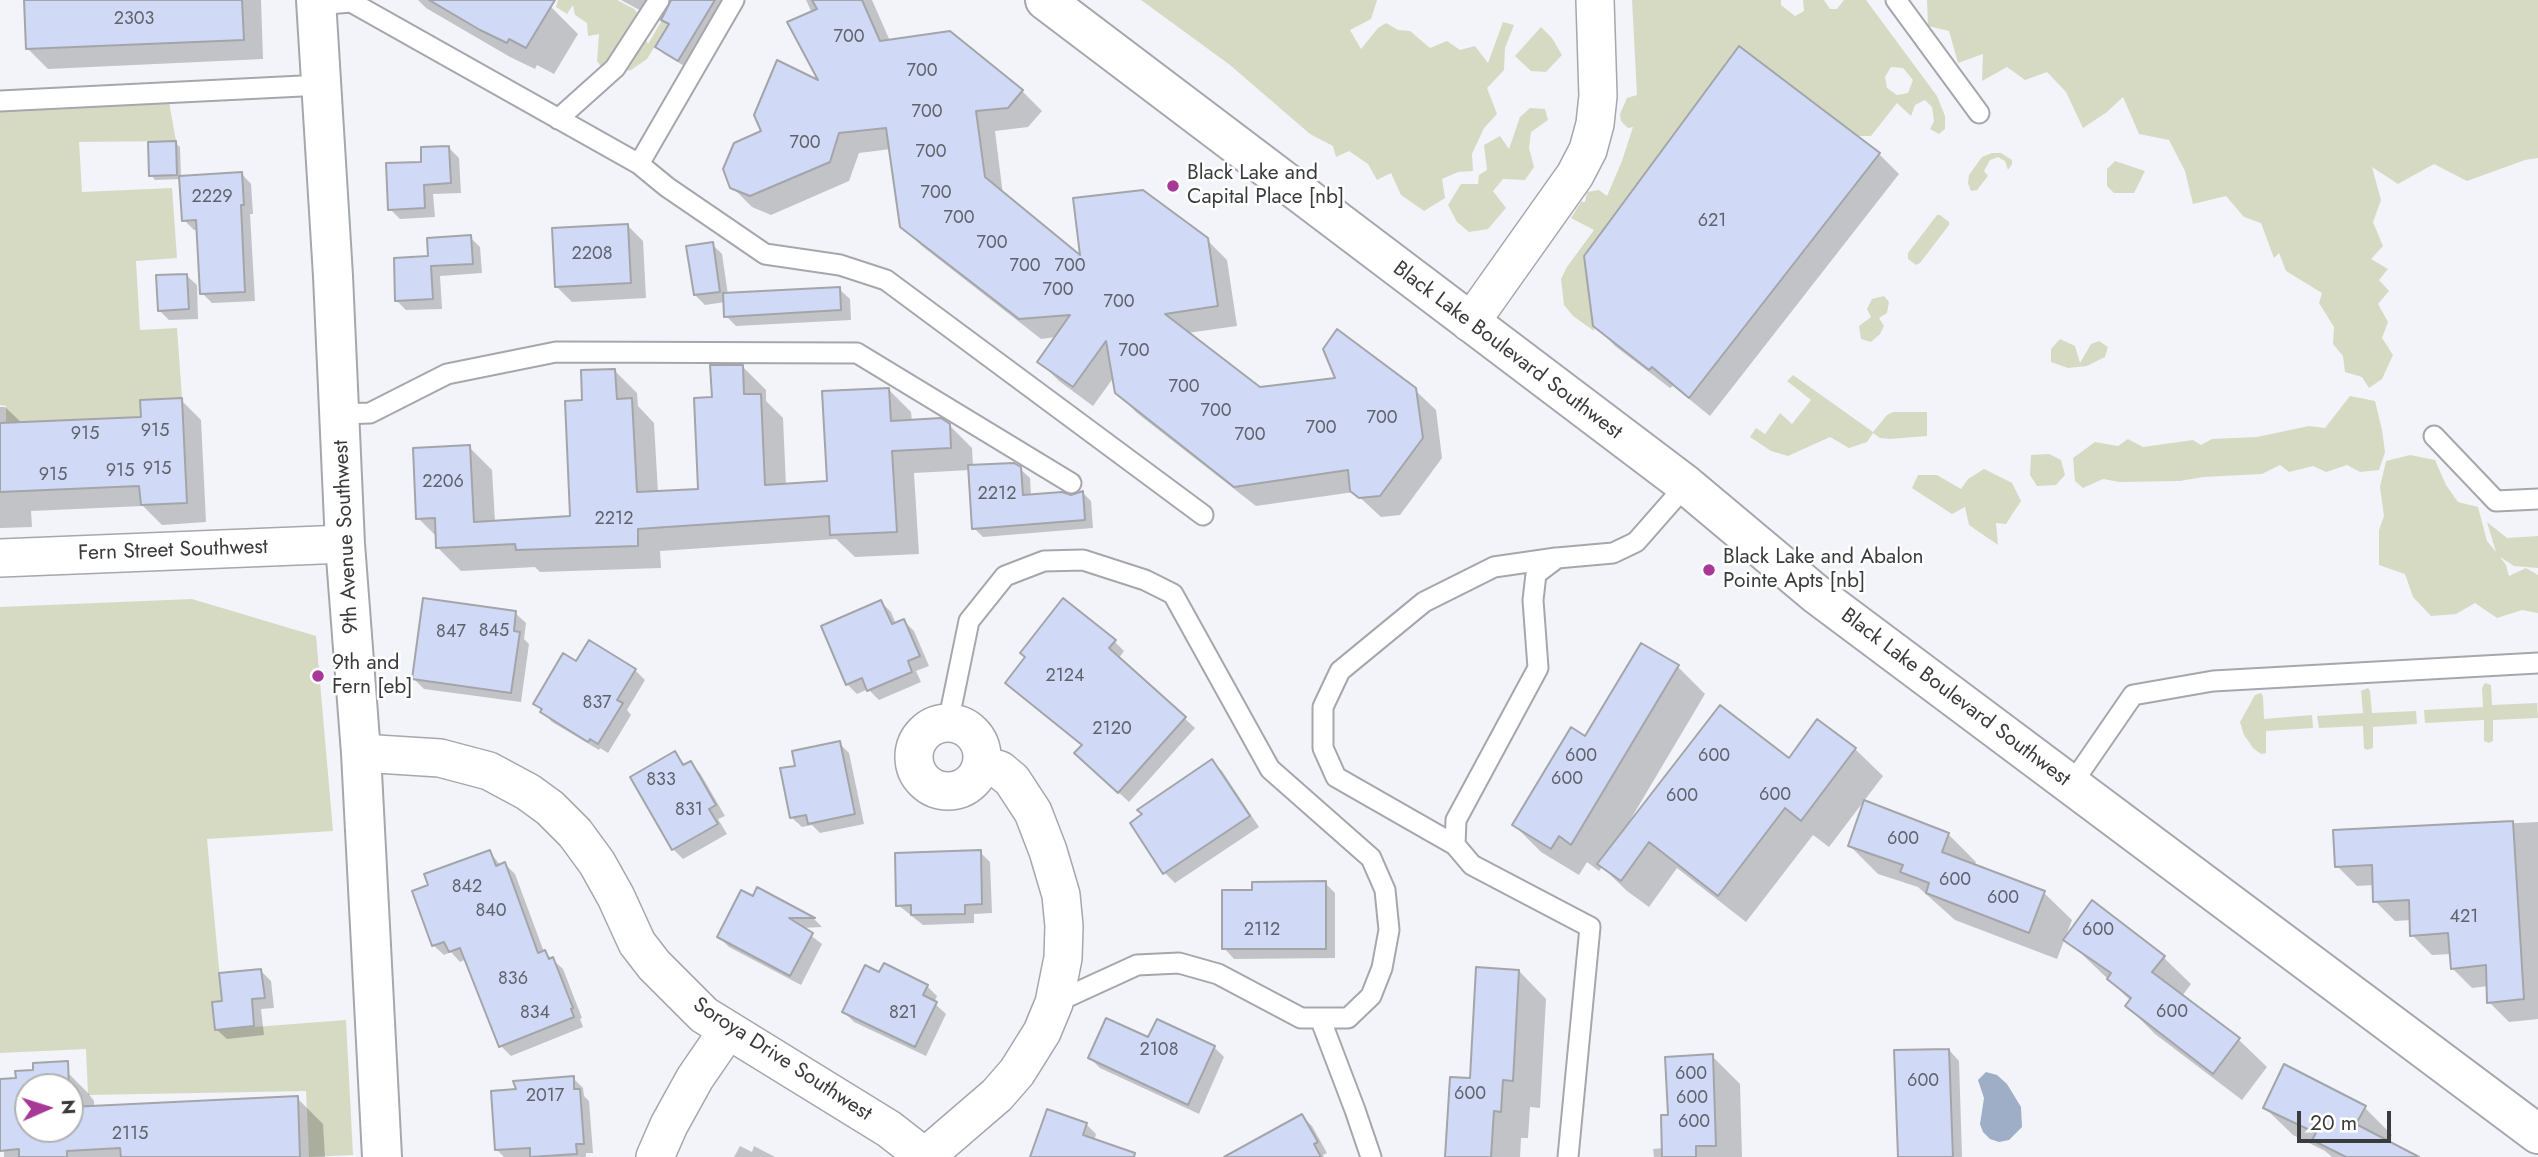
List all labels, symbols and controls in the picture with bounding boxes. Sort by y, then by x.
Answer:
house number: 2303 [114,9,154,31]
house number: 700 [833,27,865,49]
house number: 700 [906,61,938,83]
house number: 700 [911,102,943,124]
house number: 700 [789,133,821,155]
house number: 700 [915,142,947,164]
place label: Black Lake and Capital Place [nb] [1187,161,1344,211]
marker: Black Lake and Capital Place [nb] [1165,178,1181,194]
house number: 700 [920,183,952,205]
house number: 2229 [191,187,233,209]
house number: 700 [943,208,975,230]
house number: 621 [1698,211,1726,233]
house number: 700 [976,233,1008,255]
house number: 2208 [571,244,613,266]
house number: 700 [1009,256,1041,278]
house number: 700 [1054,256,1086,278]
street label: Black Lake Boulevard Southwest [1387,257,1627,445]
house number: 700 [1042,280,1074,302]
house number: 700 [1103,292,1135,314]
house number: 700 [1118,341,1150,363]
house number: 700 [1168,377,1200,399]
house number: 700 [1200,401,1232,423]
house number: 700 [1366,408,1398,430]
house number: 700 [1305,418,1337,440]
house number: 915 [141,421,169,443]
house number: 915 [71,424,99,446]
house number: 700 [1234,425,1266,447]
street label: 9th Avenue Southwest [329,439,365,635]
house number: 915 [143,459,171,481]
house number: 915 [106,461,134,483]
house number: 915 [39,465,67,487]
house number: 2206 [422,472,464,494]
house number: 2212 [978,484,1016,506]
house number: 2212 [595,509,633,531]
street label: Fern Street Southwest [78,535,268,567]
place label: Black Lake and Abalon Pointe Apts [nb] [1723,545,1923,595]
marker: Black Lake and Abalon Pointe Apts [nb] [1701,562,1717,578]
street label: Black Lake Boulevard Southwest [1835,604,2075,792]
house number: 845 [479,621,509,643]
house number: 847 [436,622,466,644]
place label: 9th and Fern [eb] [332,651,413,701]
house number: 2124 [1045,666,1085,688]
marker: 9th and Fern [eb] [310,668,326,684]
house number: 837 [583,693,611,715]
house number: 2120 [1092,719,1132,741]
house number: 600 [1565,746,1597,768]
house number: 600 [1698,746,1730,768]
house number: 600 [1551,769,1583,791]
house number: 833 [646,770,676,792]
house number: 600 [1759,785,1791,807]
house number: 600 [1666,786,1698,808]
house number: 831 [675,800,703,822]
house number: 600 [1887,829,1919,851]
house number: 600 [1939,870,1971,892]
house number: 842 [452,877,482,899]
house number: 600 [1987,888,2019,910]
house number: 840 [475,901,507,923]
house number: 421 [2450,907,2478,929]
house number: 2112 [1244,920,1280,942]
house number: 600 [2082,920,2114,942]
house number: 836 [498,969,528,991]
street label: Soroya Drive Southwest [688,993,876,1127]
house number: 600 [2156,1002,2188,1024]
house number: 834 [520,1003,550,1025]
house number: 821 [889,1003,917,1025]
house number: 2108 [1140,1040,1178,1062]
house number: 600 [1675,1064,1707,1086]
house number: 600 [1907,1071,1939,1093]
north arrow [14,1073,84,1143]
house number: 600 [1454,1084,1486,1106]
house number: 2017 [526,1086,564,1108]
house number: 600 [1676,1088,1708,1110]
scale bar [2300,1098,2394,1142]
text: N [55,1099,82,1115]
text: 20 m [2310,1108,2357,1138]
house number: 600 [1678,1112,1710,1134]
house number: 2115 [112,1124,148,1146]

